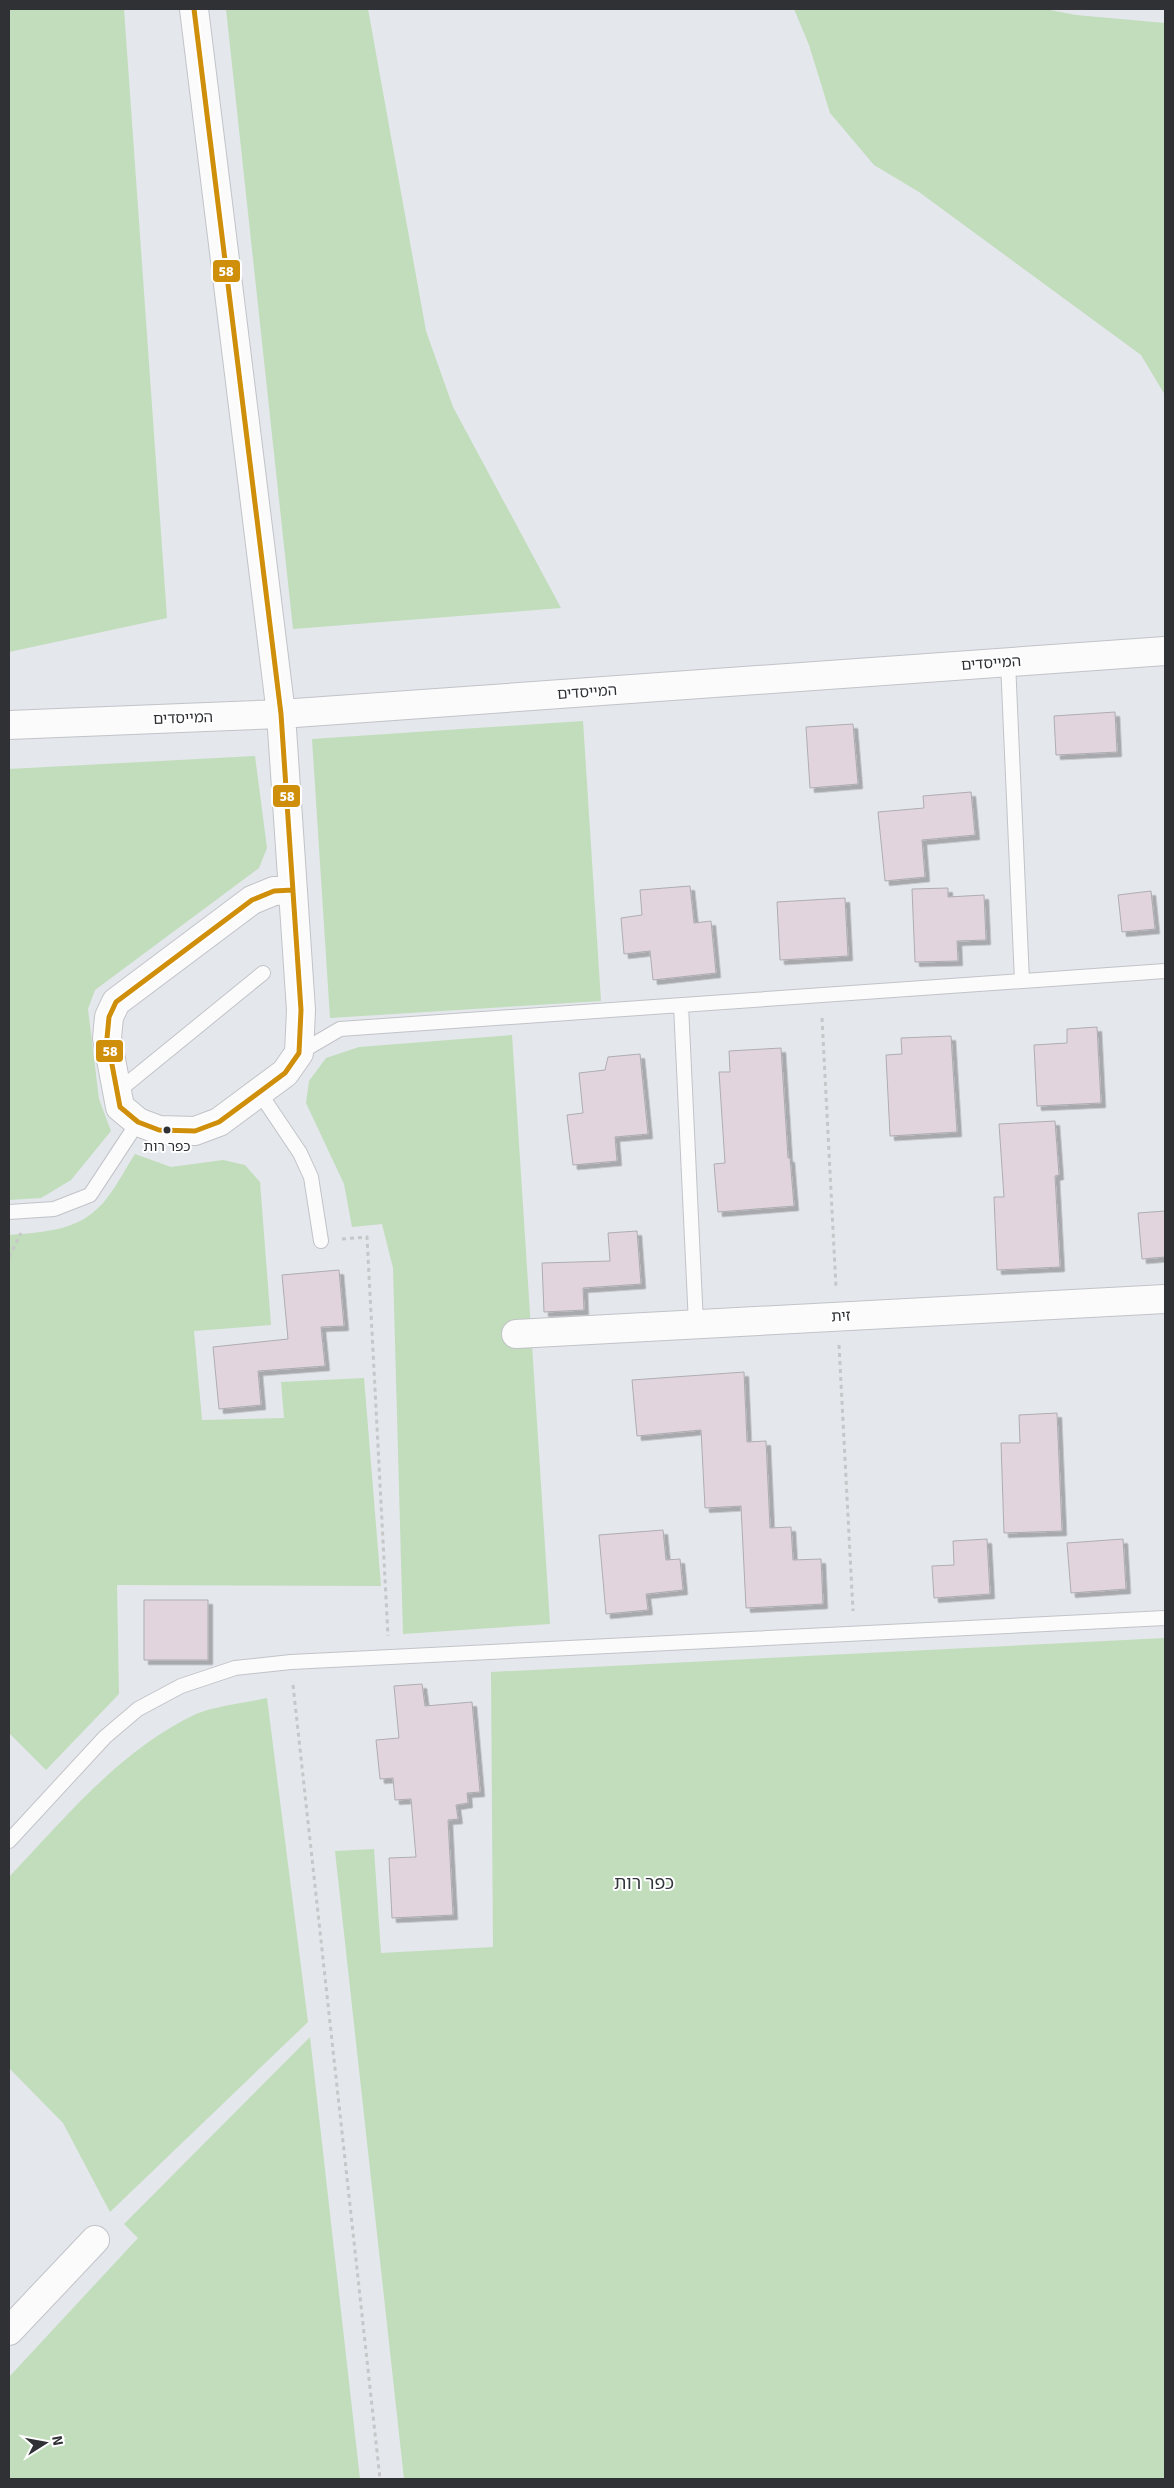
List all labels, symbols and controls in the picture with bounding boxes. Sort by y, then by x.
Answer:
line badge: 58 [212,259,241,283]
text: 58 [218,263,234,280]
street label: המייסדים [960,652,1022,674]
street label: המייסדים [556,681,618,703]
street label: המייסדים [153,708,213,728]
line badge: 58 [272,784,301,808]
text: 58 [279,788,295,805]
line badge: 58 [95,1039,124,1063]
text: 58 [102,1043,118,1060]
marker: כפר רות [162,1125,172,1135]
place label: כפר רות [144,1138,190,1155]
street label: זית [831,1307,851,1325]
district label: כפר רות [614,1872,674,1894]
north arrow [20,2418,70,2468]
text: N [48,2434,67,2447]

